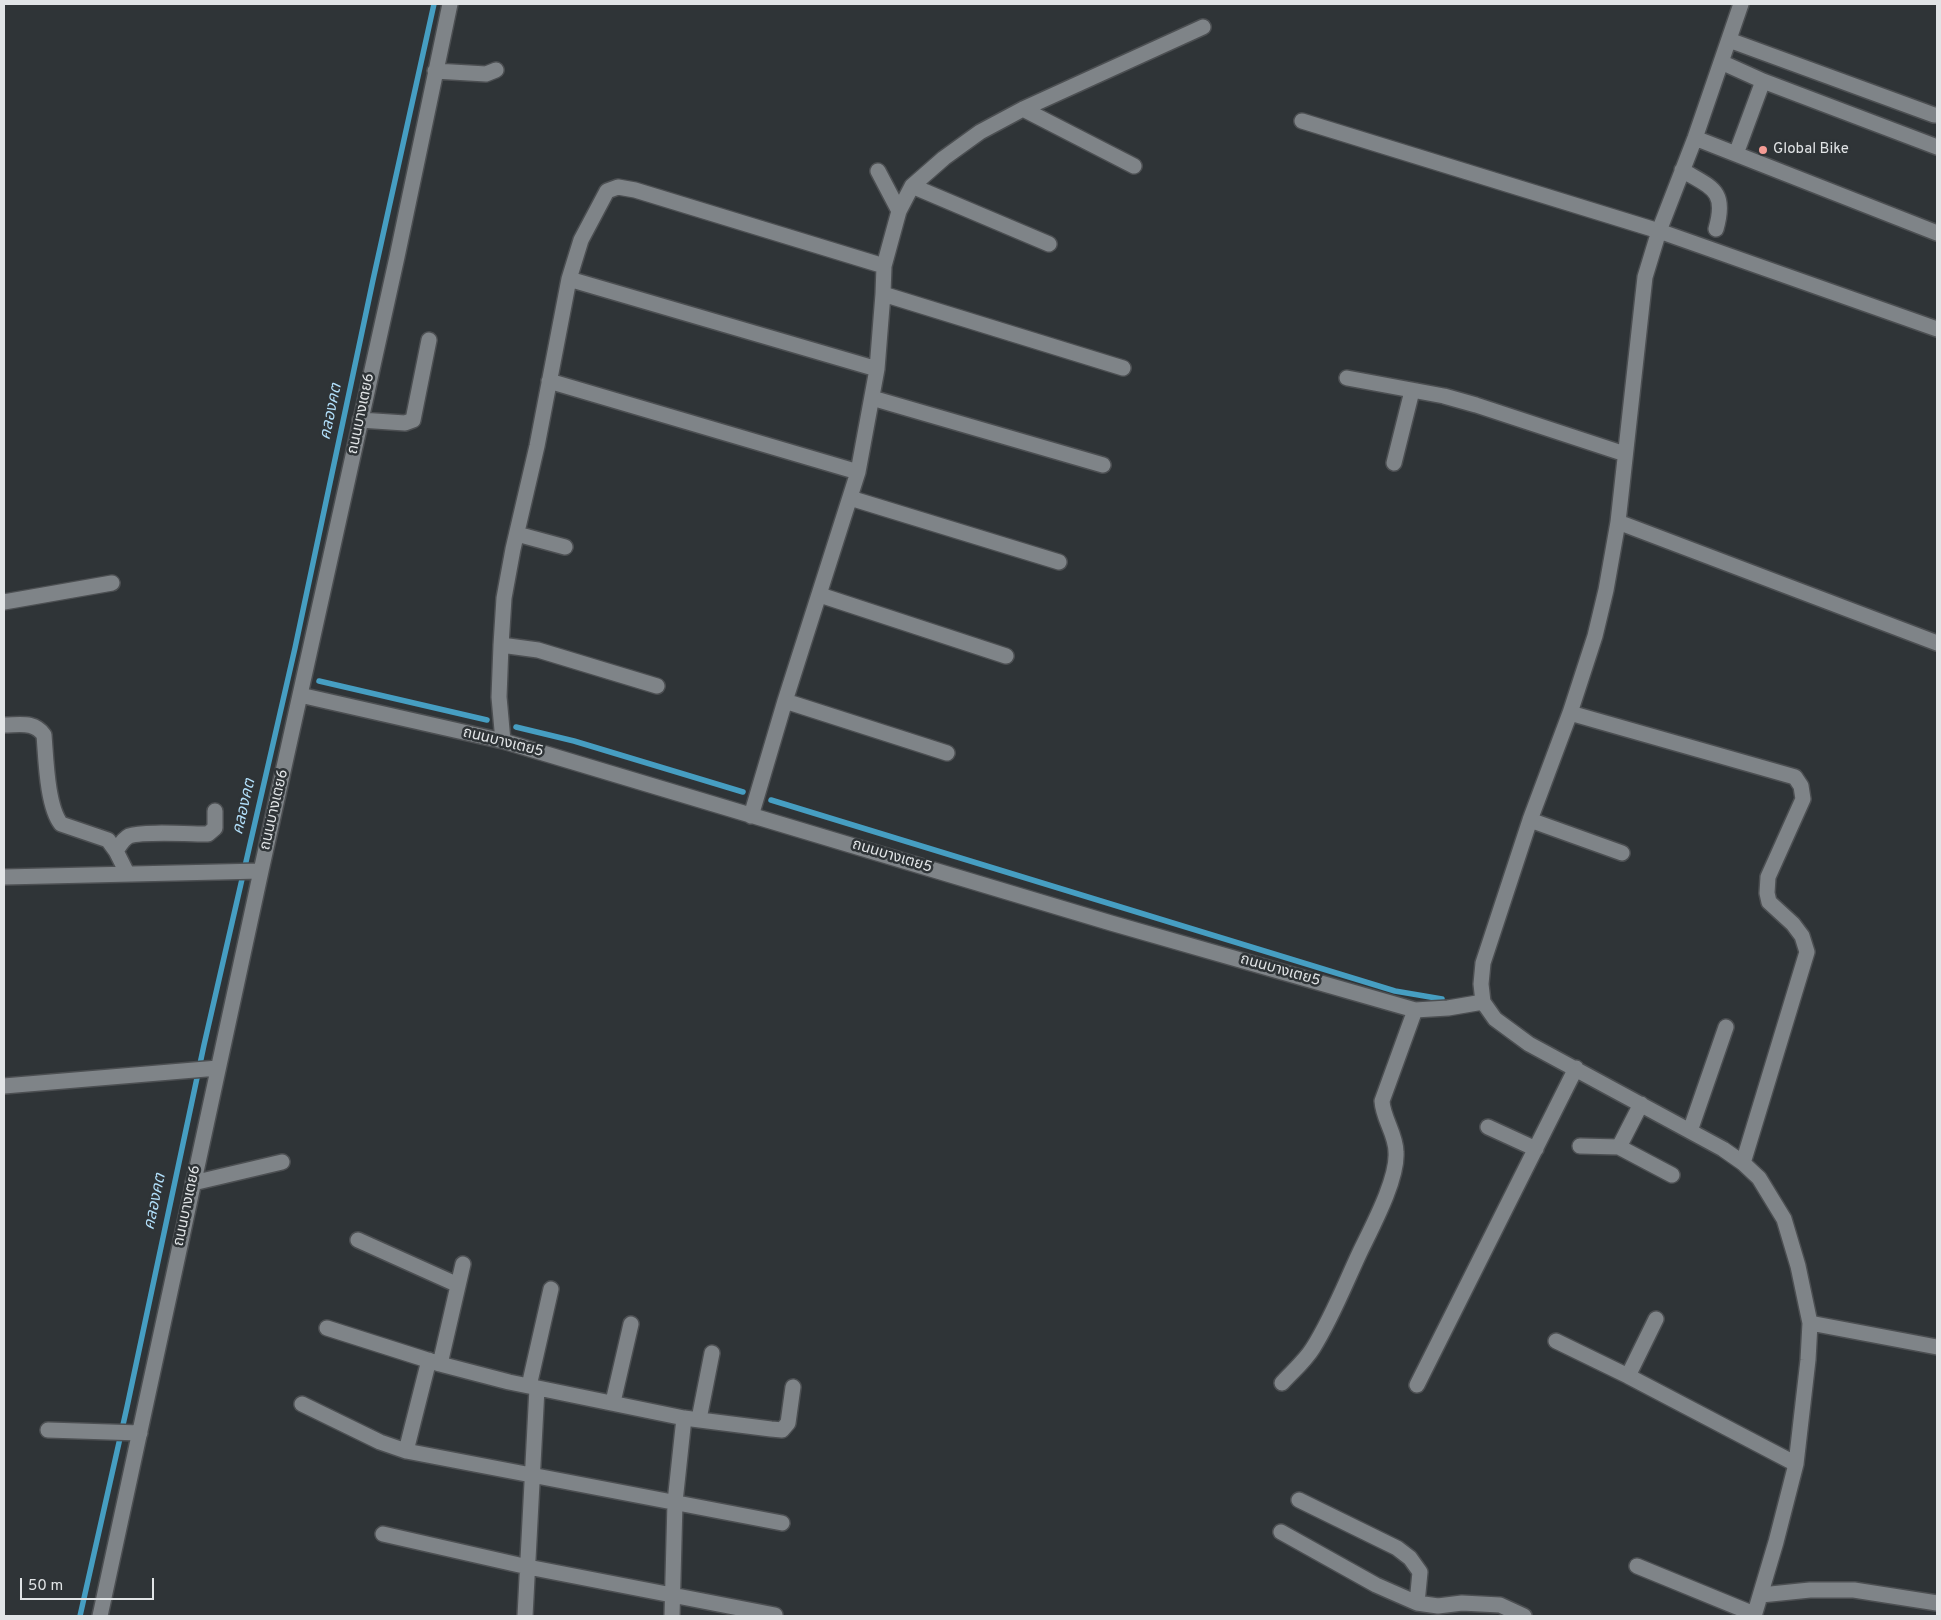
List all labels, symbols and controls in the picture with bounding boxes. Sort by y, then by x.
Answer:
place label: Global Bike [1773,141,1849,159]
marker: Global Bike [1757,144,1769,156]
street label: ถนนบางเตย6 [345,372,379,456]
water label: คลองคต [317,382,347,442]
street label: ถนนบางเตย5 [461,724,545,762]
street label: ถนนบางเตย6 [257,768,293,852]
water label: คลองคต [229,777,261,837]
street label: ถนนบางเตย5 [850,836,934,878]
street label: ถนนบางเตย5 [1238,951,1322,991]
street label: ถนนบางเตย6 [171,1164,205,1248]
water label: คลองคต [141,1172,171,1232]
scale bar [22,1568,156,1600]
text: 50 m [28,1577,63,1596]

